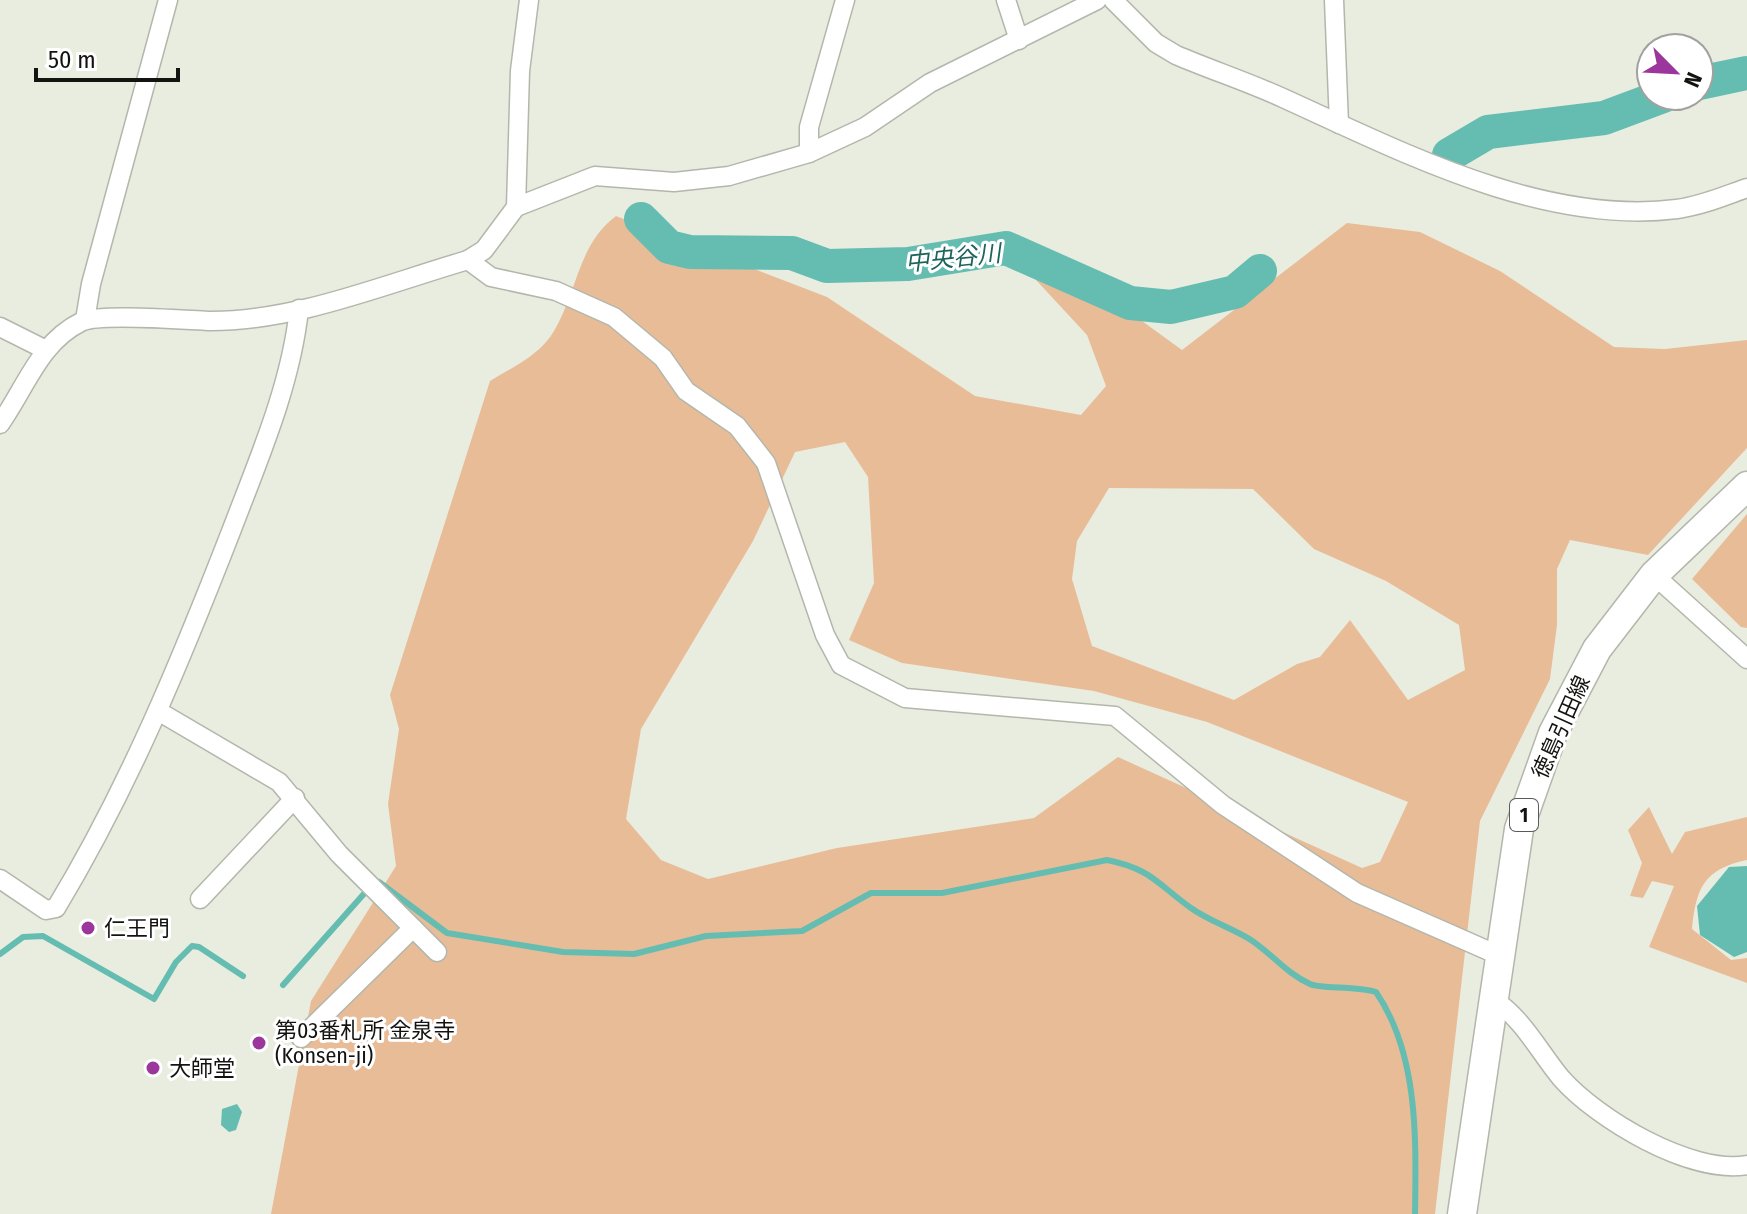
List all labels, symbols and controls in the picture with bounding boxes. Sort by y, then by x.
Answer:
scale bar [36,32,178,82]
north arrow [1635,32,1715,112]
text: 50 m [48,46,96,74]
text: N [1678,68,1708,91]
water label: 中央谷川 [904,239,1005,277]
street label: 徳島引田線 [1526,671,1596,783]
road number: 1 [1510,799,1538,831]
place label: 仁王門 [104,915,170,942]
marker: 仁王門 [79,919,97,937]
place label: 第03番札所 金泉寺 (Konsen-ji) [275,1017,455,1069]
marker: 第03番札所 金泉寺 (Konsen-ji) [250,1034,268,1052]
place label: 大師堂 [169,1055,235,1082]
marker: 大師堂 [144,1059,162,1077]

